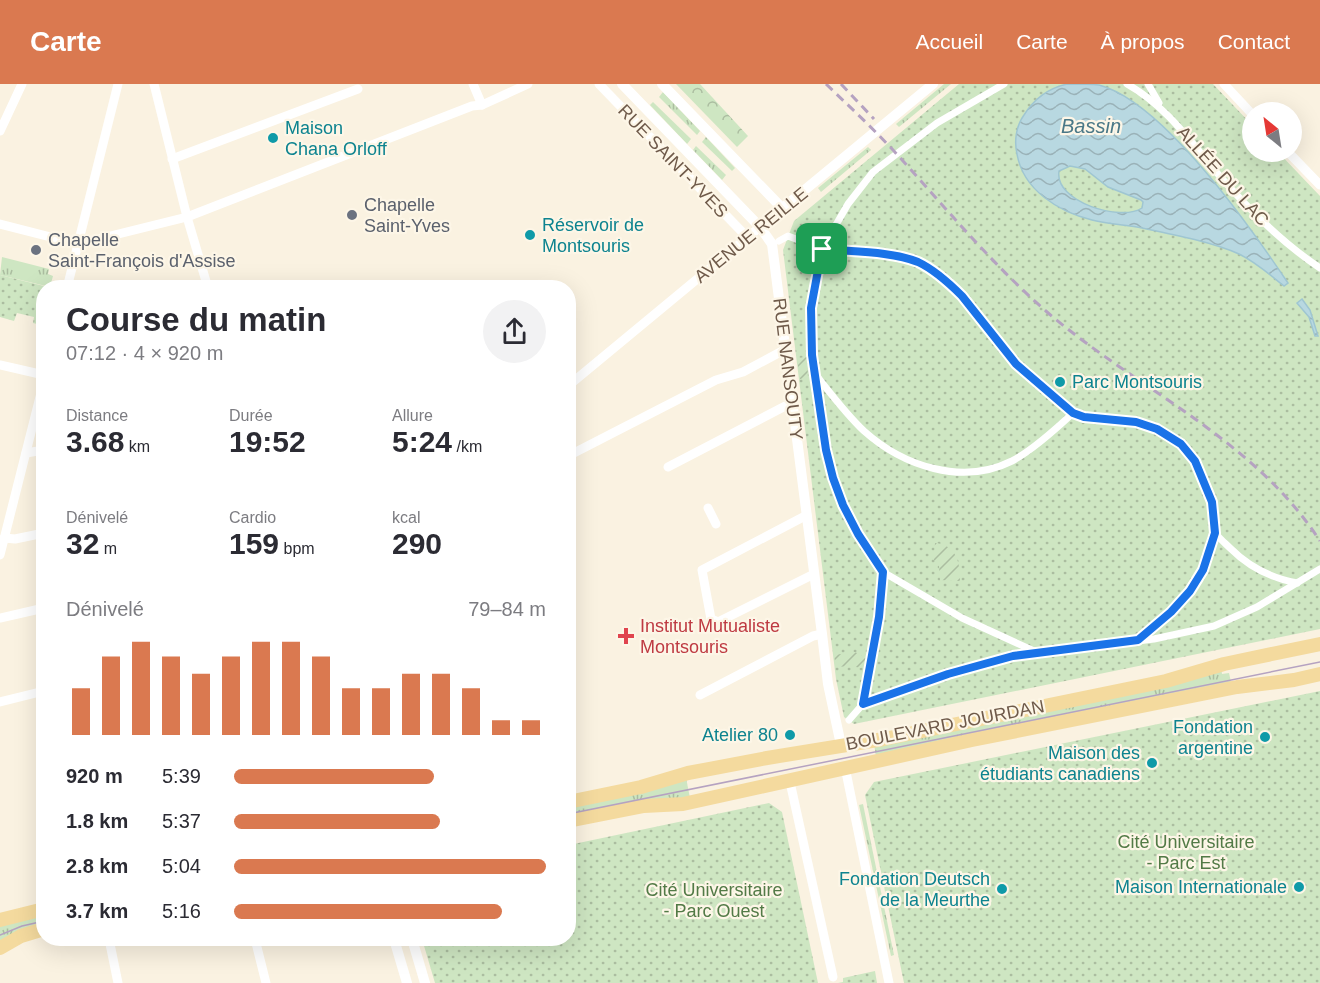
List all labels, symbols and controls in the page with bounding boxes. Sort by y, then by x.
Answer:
text: Carte [30,26,102,57]
text: Accueil [916,30,983,53]
text: Carte [1016,30,1068,53]
text: À propos [1101,30,1185,53]
text: Contact [1218,30,1290,53]
street label: RUE SAINT-YVES [614,100,732,222]
north arrow [1242,102,1302,162]
map controls [1242,102,1302,162]
water label: Bassin [1061,115,1121,137]
place label: Maison Chana Orloff [285,118,388,159]
street label: ALLÉE DU LAC [1173,122,1273,230]
marker: Maison Chana Orloff [266,131,280,145]
street label: AVENUE REILLE [690,183,812,287]
place label: Chapelle Saint-Yves [364,195,450,236]
marker: Chapelle Saint-Yves [345,208,359,222]
place label: Réservoir de Montsouris [542,215,644,256]
pin [796,223,847,274]
marker: Réservoir de Montsouris [523,228,537,242]
place label: Chapelle Saint-François d'Assise [48,230,236,271]
icon: arrive [805,232,838,265]
marker: Chapelle Saint-François d'Assise [29,243,43,257]
street label: RUE NANSOUTY [769,297,807,441]
button: share [483,300,546,363]
text: Course du matin [66,301,326,338]
text: 07:12 · 4 × 920 m [66,342,223,364]
place label: Parc Montsouris [1072,372,1202,392]
marker: Parc Montsouris [1053,375,1067,389]
text: Distance [66,407,128,424]
text: Durée [229,407,273,424]
text: Allure [392,407,433,424]
text: 3.68 [66,425,124,458]
text: 19:52 [229,425,306,458]
text: 5:24 [392,425,452,458]
text: km [124,438,150,455]
text: /km [452,438,482,455]
text: Dénivelé [66,509,128,526]
text: Cardio [229,509,276,526]
text: kcal [392,509,420,526]
text: 32 [66,527,99,560]
text: 159 [229,527,279,560]
text: 290 [392,527,442,560]
text: m [99,540,117,557]
text: bpm [279,540,315,557]
text: Dénivelé [66,598,144,620]
text: 79–84 m [468,598,546,620]
place label: Institut Mutualiste Montsouris [640,616,780,657]
marker: Institut Mutualiste Montsouris [617,627,635,645]
street label: BOULEVARD JOURDAN [844,696,1046,754]
place label: Fondation argentine [1173,717,1253,758]
place label: Atelier 80 [702,725,778,745]
marker: Atelier 80 [783,728,797,742]
marker: Fondation argentine [1258,730,1272,744]
place label: Maison des étudiants canadiens [980,743,1140,784]
marker: Maison des étudiants canadiens [1145,756,1159,770]
text: 920 m [66,765,123,787]
text: 5:39 [162,765,201,787]
text: 1.8 km [66,810,128,832]
text: 5:37 [162,810,201,832]
park label: Cité Universitaire - Parc Est [1117,832,1255,873]
text: 2.8 km [66,855,128,877]
text: 5:04 [162,855,201,877]
place label: Fondation Deutsch de la Meurthe [839,869,990,910]
place label: Maison Internationale [1115,877,1287,897]
park label: Cité Universitaire - Parc Ouest [645,880,783,921]
marker: Maison Internationale [1292,880,1306,894]
marker: Fondation Deutsch de la Meurthe [995,882,1009,896]
text: 3.7 km [66,900,128,922]
text: 5:16 [162,900,201,922]

